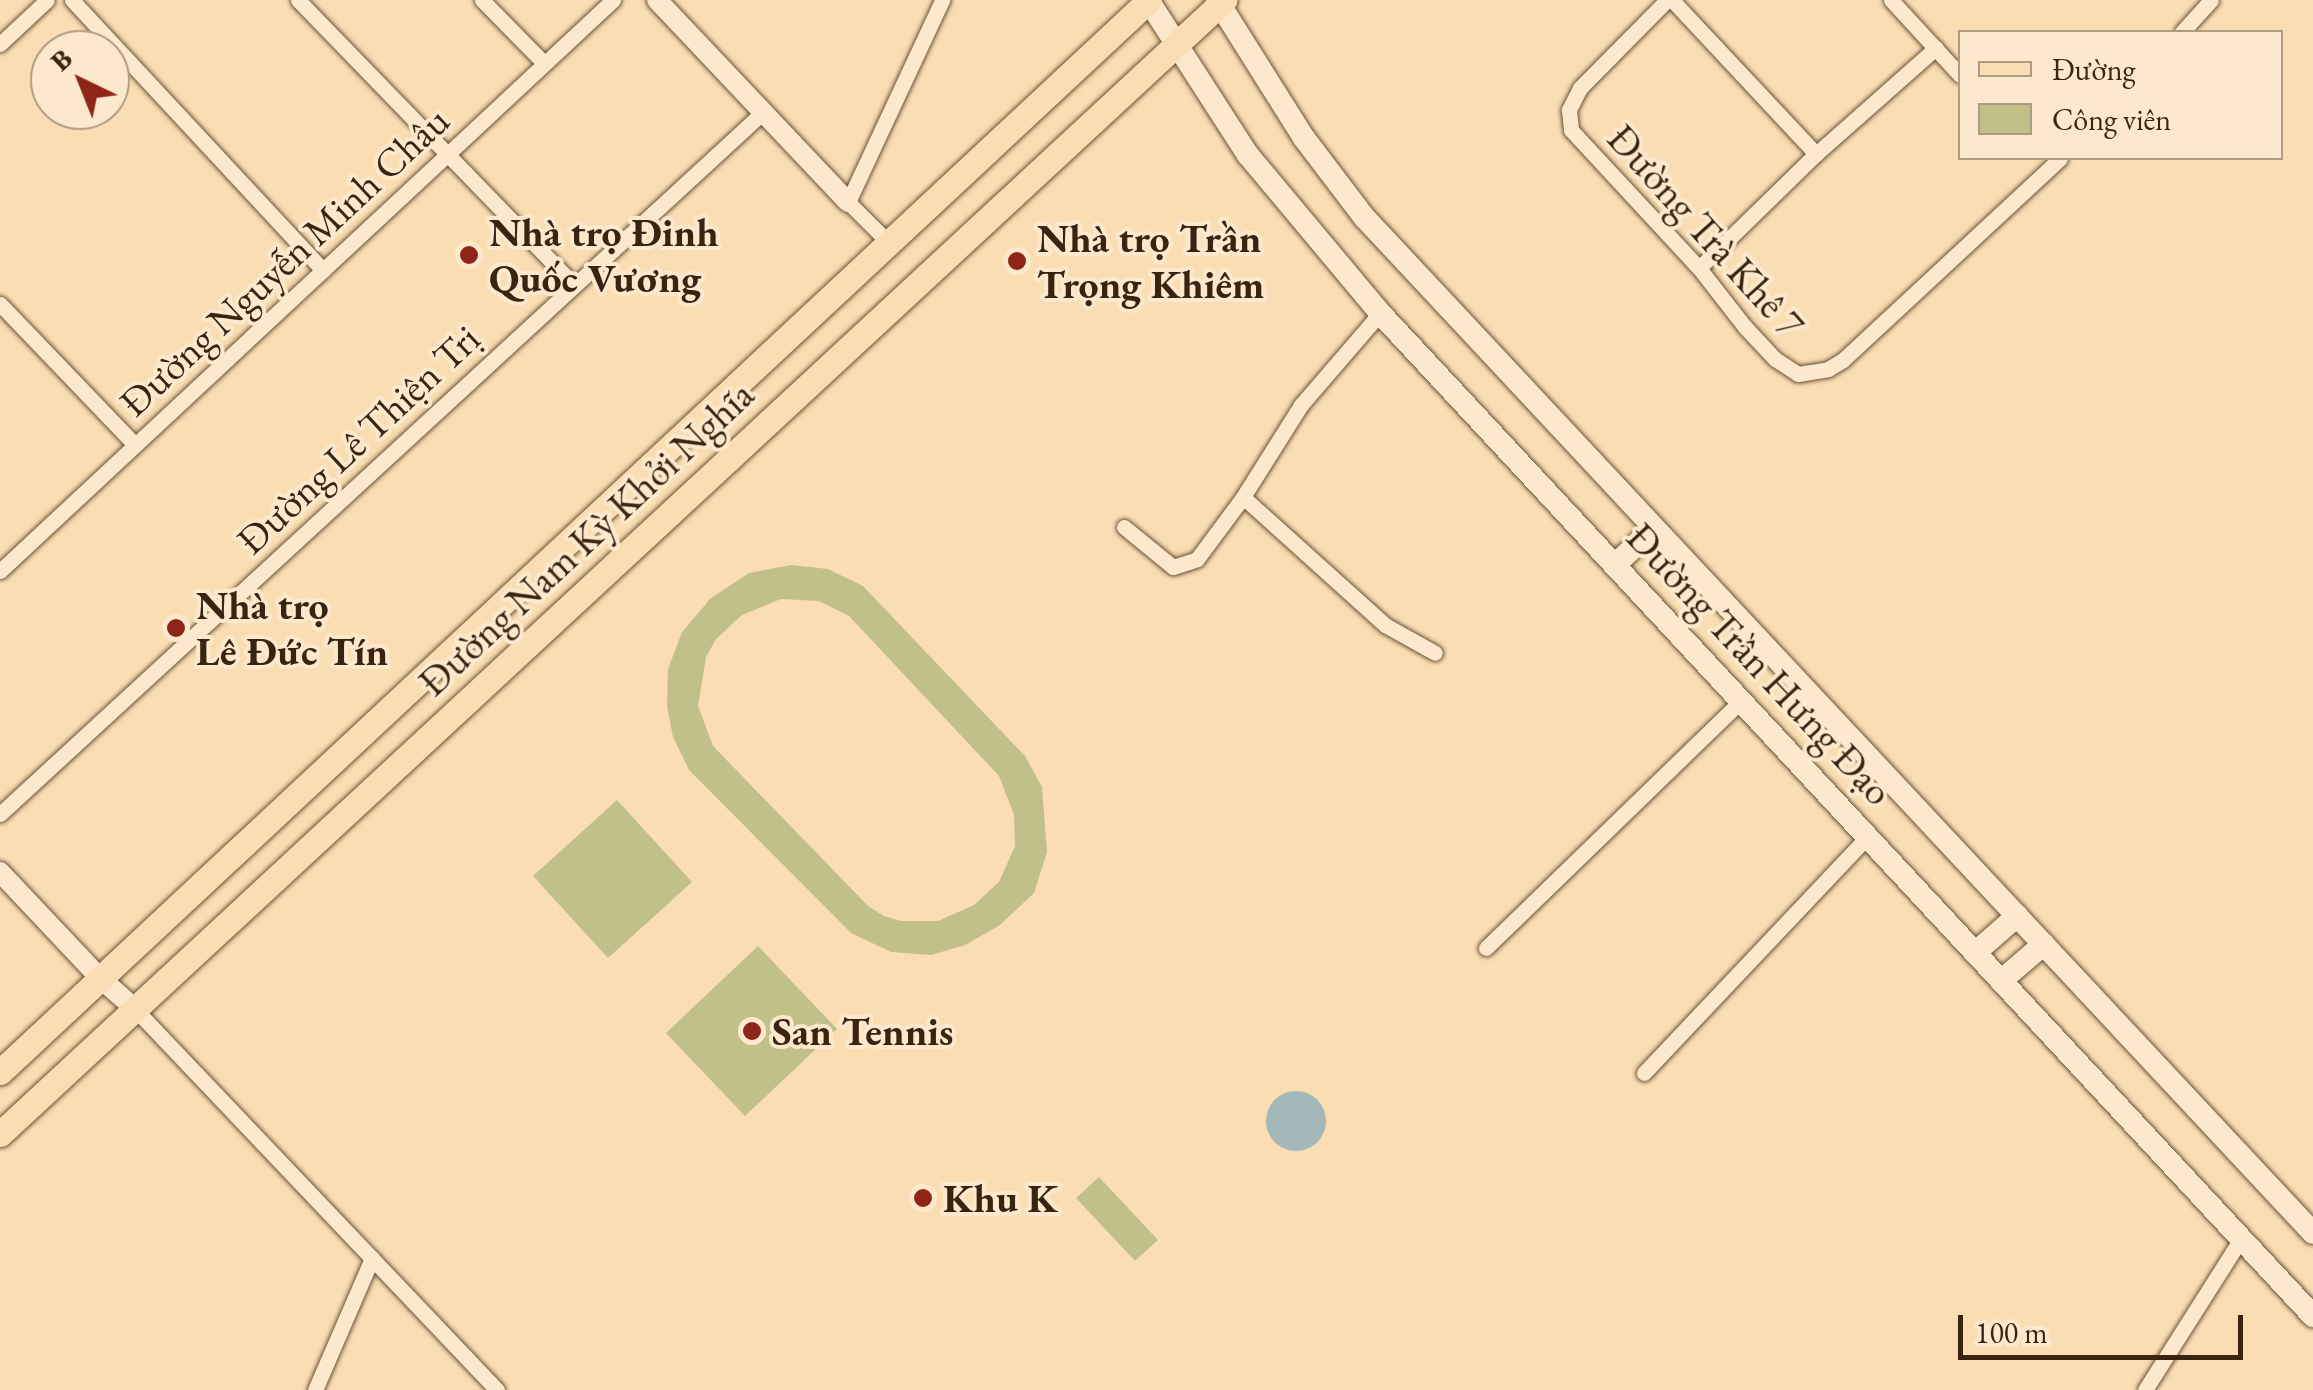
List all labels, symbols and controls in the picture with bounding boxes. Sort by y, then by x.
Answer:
north arrow [30,30,130,130]
legend [1958,30,2283,160]
text: B [42,40,80,79]
text: Đường [2052,50,2136,89]
street label: Đường Nguyễn Minh Châu [110,96,458,426]
text: Công viên [2052,100,2171,139]
street label: Đường Trà Khê 7 [1598,115,1814,347]
place label: Nhà trọ Đinh Quốc Vương [489,208,719,302]
place label: Nhà trọ Trần Trọng Khiêm [1037,214,1264,308]
marker: Nhà trọ Đinh Quốc Vương [458,244,480,266]
marker: Nhà trọ Trần Trọng Khiêm [1006,250,1028,272]
street label: Đường Lê Thiện Trị [227,314,489,564]
street label: Đường Nam Kỳ Khởi Nghĩa [409,370,763,706]
street label: Đường Trần Hưng Đạo [1617,513,1903,815]
place label: Nhà trọ Lê Đức Tín [196,581,388,675]
marker: Nhà trọ Lê Đức Tín [165,617,187,639]
place label: San Tennis [772,1007,953,1055]
marker: San Tennis [741,1020,763,1042]
place label: Khu K [943,1174,1058,1222]
marker: Khu K [912,1187,934,1209]
scale bar [1963,1295,2248,1357]
text: 100 m [1975,1313,2048,1352]

